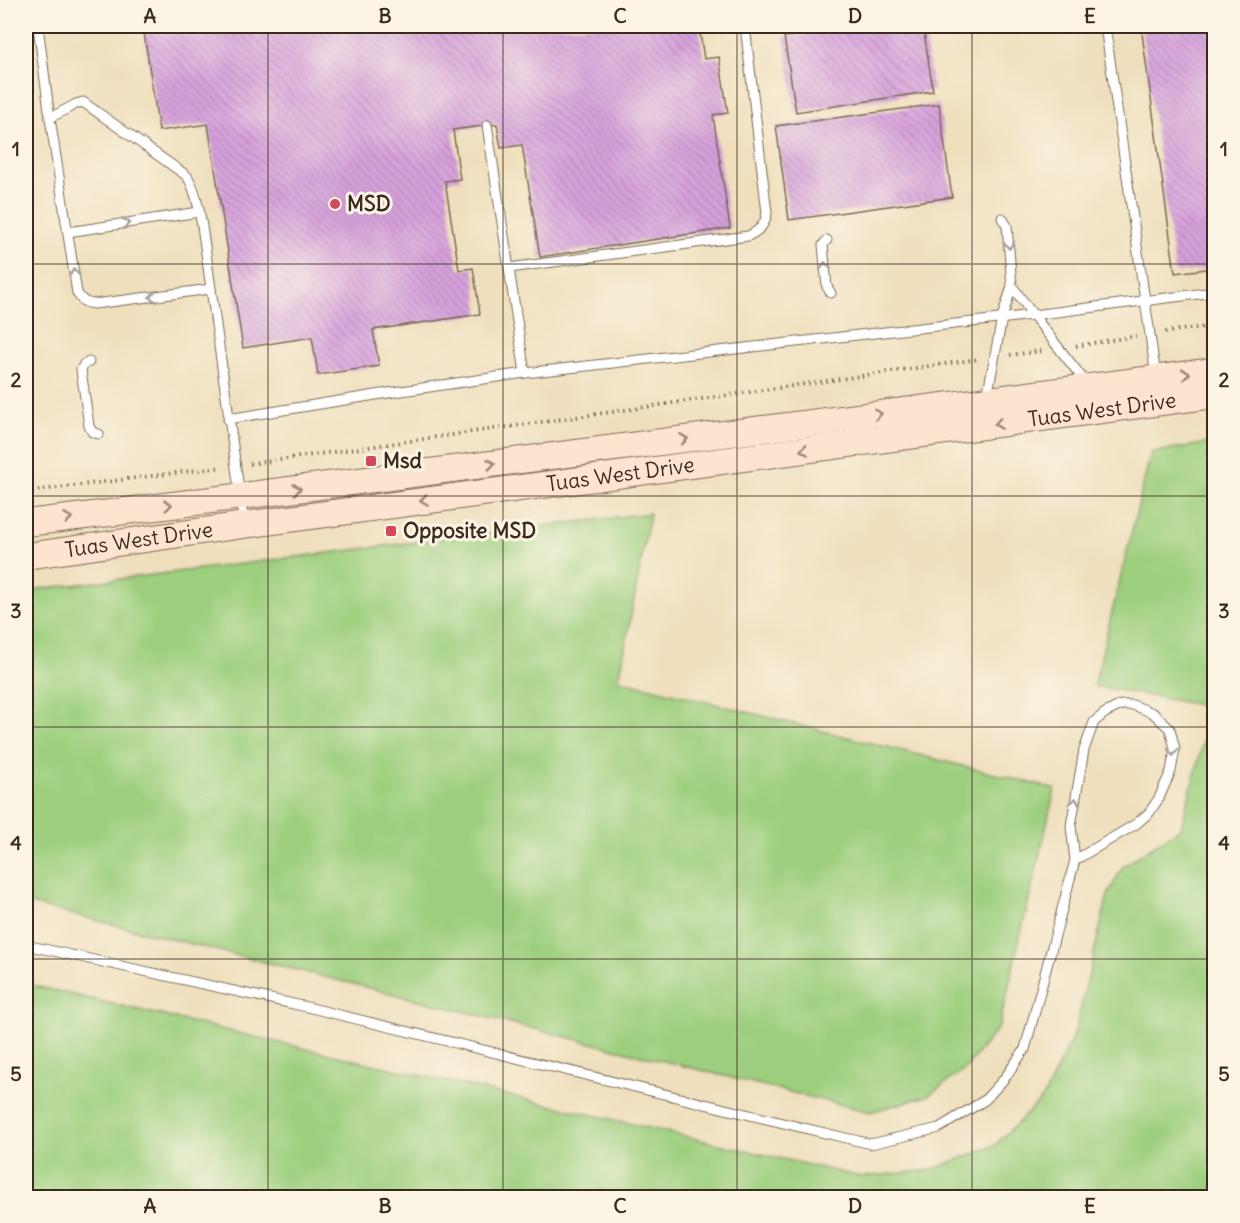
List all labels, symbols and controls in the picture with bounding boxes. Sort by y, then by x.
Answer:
text: A [144,3,157,28]
text: B [378,3,392,28]
text: C [613,3,627,28]
text: D [848,3,862,28]
text: E [1084,3,1096,28]
text: 1 [12,136,20,161]
text: 1 [1220,136,1228,161]
place label: MSD [347,190,391,217]
marker: MSD [328,197,342,211]
one-way arrow [121,218,130,230]
one-way arrow [1002,240,1015,249]
one-way arrow [819,262,832,271]
one-way arrow [69,269,81,278]
one-way arrow [149,290,158,302]
text: 2 [11,367,22,392]
text: 2 [1219,367,1230,392]
one-way arrow [1181,369,1190,381]
street label: Tuas West Drive [1026,386,1178,433]
one-way arrow [873,408,882,421]
one-way arrow [993,417,1002,430]
one-way arrow [680,433,689,445]
one-way arrow [800,443,809,455]
place label: Msd [383,447,422,474]
street label: Tuas West Drive [545,451,696,497]
marker: Msd [364,454,378,468]
one-way arrow [486,458,495,470]
one-way arrow [293,483,302,495]
one-way arrow [419,494,428,506]
one-way arrow [164,500,173,512]
one-way arrow [63,512,72,525]
street label: Tuas West Drive [63,516,215,563]
place label: Opposite MSD [403,517,536,544]
marker: Opposite MSD [384,524,398,538]
text: 3 [10,598,22,623]
text: 3 [1218,598,1230,623]
one-way arrow [1167,747,1179,756]
one-way arrow [1068,798,1081,808]
text: 4 [10,830,22,855]
text: 4 [1218,830,1230,855]
text: 5 [10,1061,22,1086]
text: 5 [1218,1061,1230,1086]
text: A [144,1193,157,1218]
text: B [378,1193,392,1218]
text: C [613,1193,627,1218]
text: D [848,1193,862,1218]
text: E [1084,1193,1096,1218]

